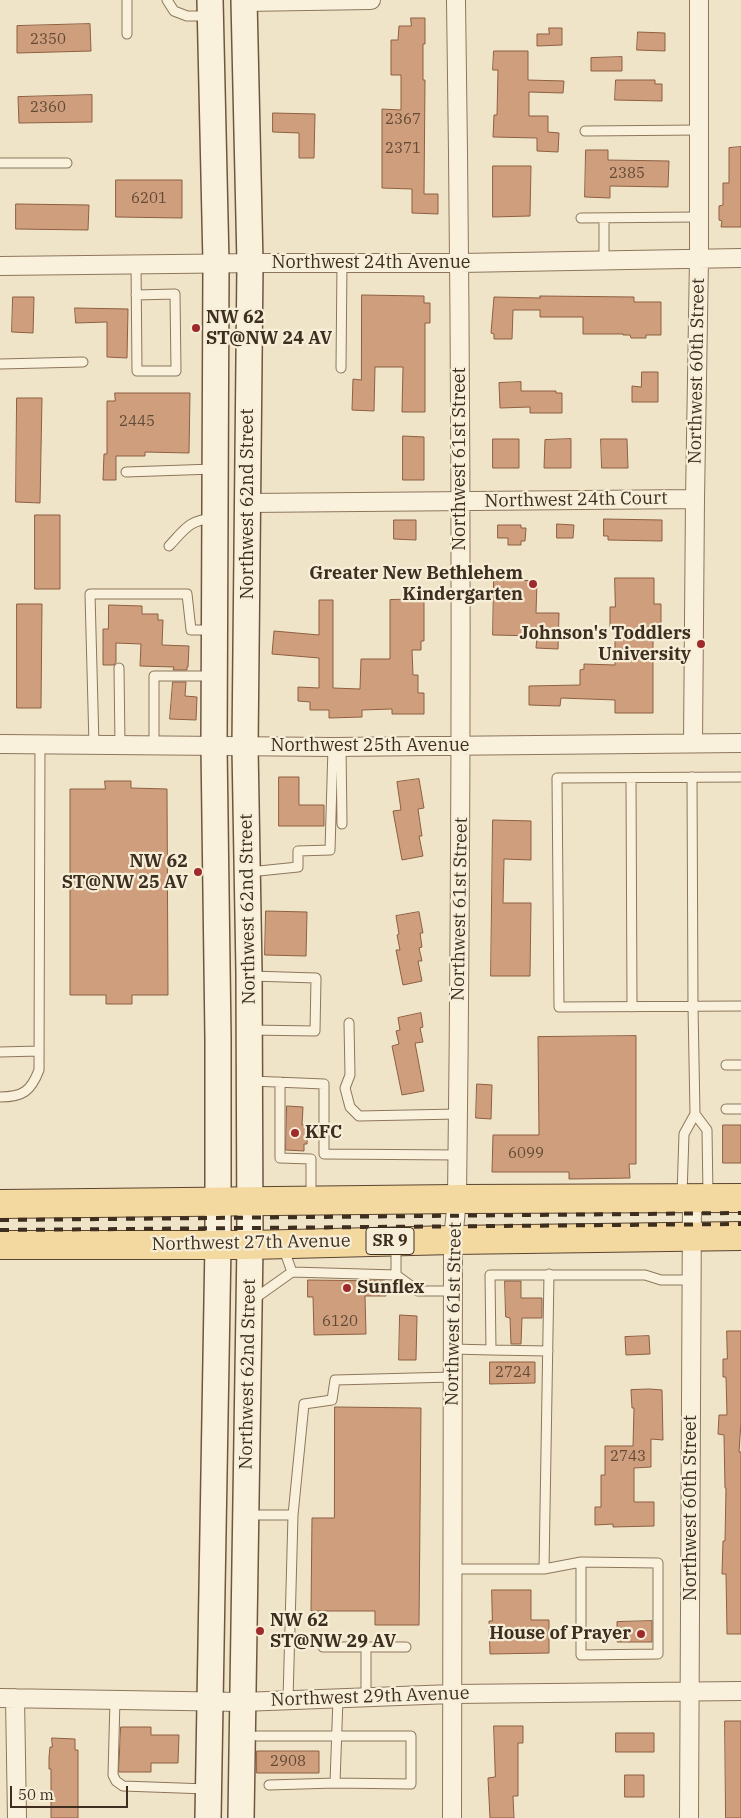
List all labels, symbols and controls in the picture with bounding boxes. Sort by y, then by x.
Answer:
house number: 2350 [30,31,66,49]
house number: 2360 [30,99,66,117]
house number: 2367 [385,111,421,129]
house number: 2371 [385,140,421,158]
house number: 2385 [609,165,645,183]
house number: 6201 [131,190,167,208]
street label: Northwest 24th Avenue [272,252,470,274]
street label: Northwest 60th Street [685,278,709,464]
place label: NW 62 ST@NW 24 AV [206,307,332,350]
marker: NW 62 ST@NW 24 AV [190,322,202,334]
street label: Northwest 61st Street [449,367,471,551]
street label: Northwest 62nd Street [237,408,259,600]
house number: 2445 [119,413,155,431]
street label: Northwest 24th Court [484,488,668,512]
place label: Greater New Bethlehem Kindergarten [309,563,523,606]
marker: Greater New Bethlehem Kindergarten [527,578,539,590]
place label: Johnson's Toddlers University [519,623,691,666]
marker: Johnson's Toddlers University [695,638,707,650]
street label: Northwest 25th Avenue [271,735,469,757]
street label: Northwest 62nd Street [236,813,260,1005]
street label: Northwest 61st Street [448,817,472,1001]
place label: NW 62 ST@NW 25 AV [62,851,188,894]
marker: NW 62 ST@NW 25 AV [192,866,204,878]
place label: KFC [305,1122,342,1144]
marker: KFC [289,1127,301,1139]
house number: 6099 [508,1145,544,1163]
street label: Northwest 61st Street [442,1222,466,1406]
road number: SR 9 [366,1228,414,1254]
street label: Northwest 27th Avenue [151,1230,351,1256]
place label: Sunflex [357,1277,424,1299]
street label: Northwest 62nd Street [236,1278,260,1470]
marker: Sunflex [341,1282,353,1294]
house number: 6120 [322,1313,358,1331]
house number: 2724 [495,1364,531,1382]
street label: Northwest 60th Street [680,1415,702,1601]
house number: 2743 [610,1448,646,1466]
place label: NW 62 ST@NW 29 AV [270,1610,396,1652]
place label: House of Prayer [489,1623,631,1645]
marker: NW 62 ST@NW 29 AV [254,1625,266,1637]
marker: House of Prayer [635,1628,647,1640]
street label: Northwest 29th Avenue [270,1683,470,1711]
house number: 2908 [270,1753,306,1771]
scale bar [12,1776,130,1808]
text: 50 m [18,1785,54,1804]

